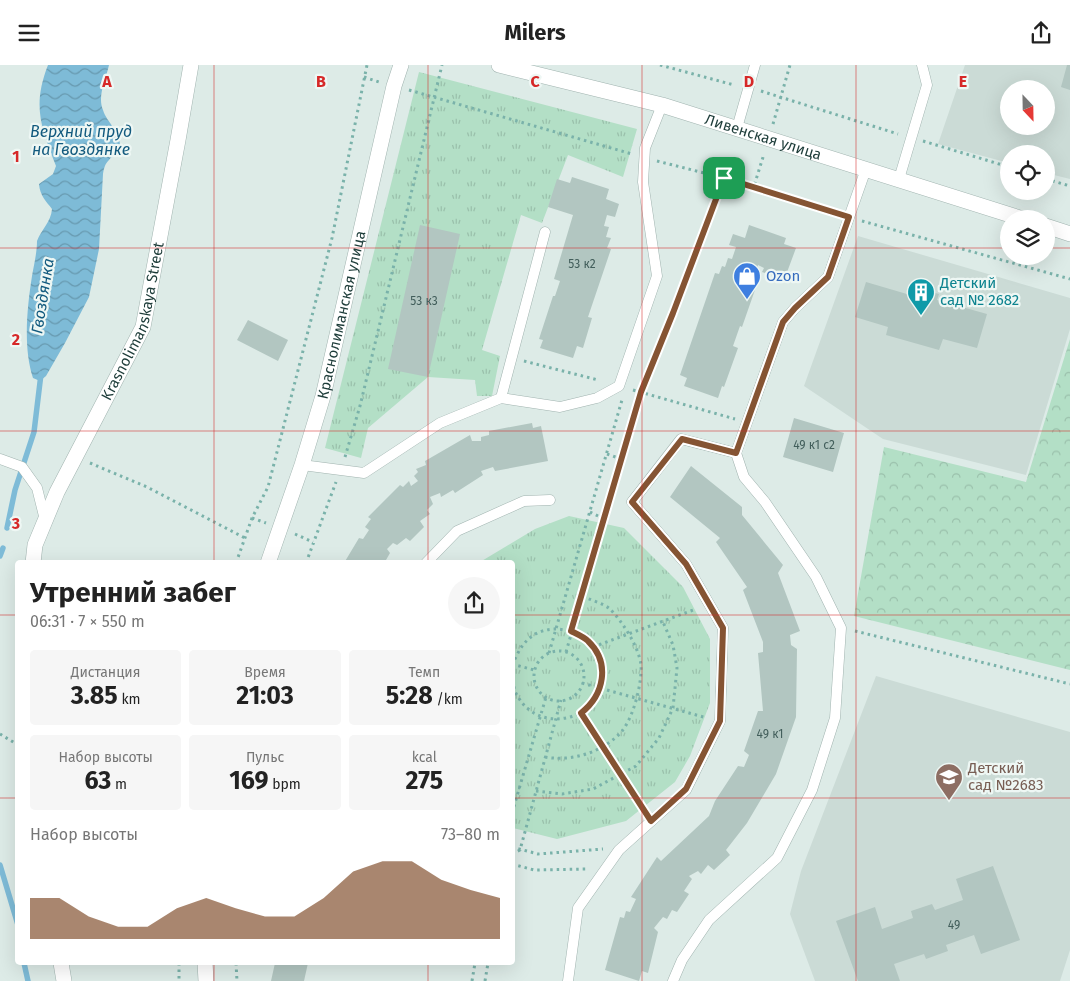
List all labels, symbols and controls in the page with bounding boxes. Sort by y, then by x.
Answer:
icon: menu [15,19,43,47]
text: Milers [504,19,566,46]
icon: share [1027,19,1055,47]
text: A [101,72,112,91]
text: B [316,72,326,91]
text: C [530,72,540,91]
text: D [744,72,754,91]
text: E [959,72,967,91]
north arrow [1000,80,1055,135]
map controls [1000,80,1055,265]
street label: Ливенская улица [703,110,824,164]
water label: Верхний пруд на Гвоздянке [30,122,132,159]
button: locate [1000,145,1055,200]
text: 1 [12,147,20,166]
pin [703,157,745,199]
icon: arrive [710,164,738,192]
button: layers [1000,210,1055,265]
street label: Краснолиманская улица [314,229,370,401]
street label: Krasnolimanskaya Street [97,240,168,403]
water label: Гвоздянка [27,257,58,335]
house number: 53 к2 [568,257,596,271]
shop icon: Ozon [732,261,762,300]
place label: Ozon [766,267,800,285]
place label: Детский сад № 2682 [939,274,1019,309]
building icon: Детский сад № 2682 [906,277,936,316]
house number: 53 к3 [410,294,438,308]
text: 2 [12,330,20,349]
house number: 49 к1 с2 [793,438,835,452]
text: 3 [11,514,20,533]
text: Утренний забег [30,576,236,609]
button: share [448,577,500,629]
text: 06:31 · 7 × 550 m [30,612,145,631]
text: Дистанция [71,664,140,681]
text: Время [244,664,286,681]
text: Темп [408,664,440,681]
text: 3.85 [71,681,118,711]
text: 21:03 [236,681,294,711]
text: 5:28 [386,681,433,711]
text: km [118,691,141,708]
text: /km [433,691,463,708]
house number: 49 к1 [757,727,783,741]
text: Набор высоты [58,749,153,766]
text: Пульс [246,749,284,766]
text: kcal [412,749,437,766]
place label: Детский сад №2683 [967,759,1044,794]
school or university icon: Детский сад №2683 [934,762,964,801]
text: 63 [84,766,111,796]
text: 169 [229,766,268,796]
text: 275 [406,766,443,796]
text: m [111,776,127,793]
text: bpm [268,776,301,793]
text: Набор высоты [30,825,138,844]
text: 73–80 m [441,825,500,844]
house number: 49 [948,918,960,932]

